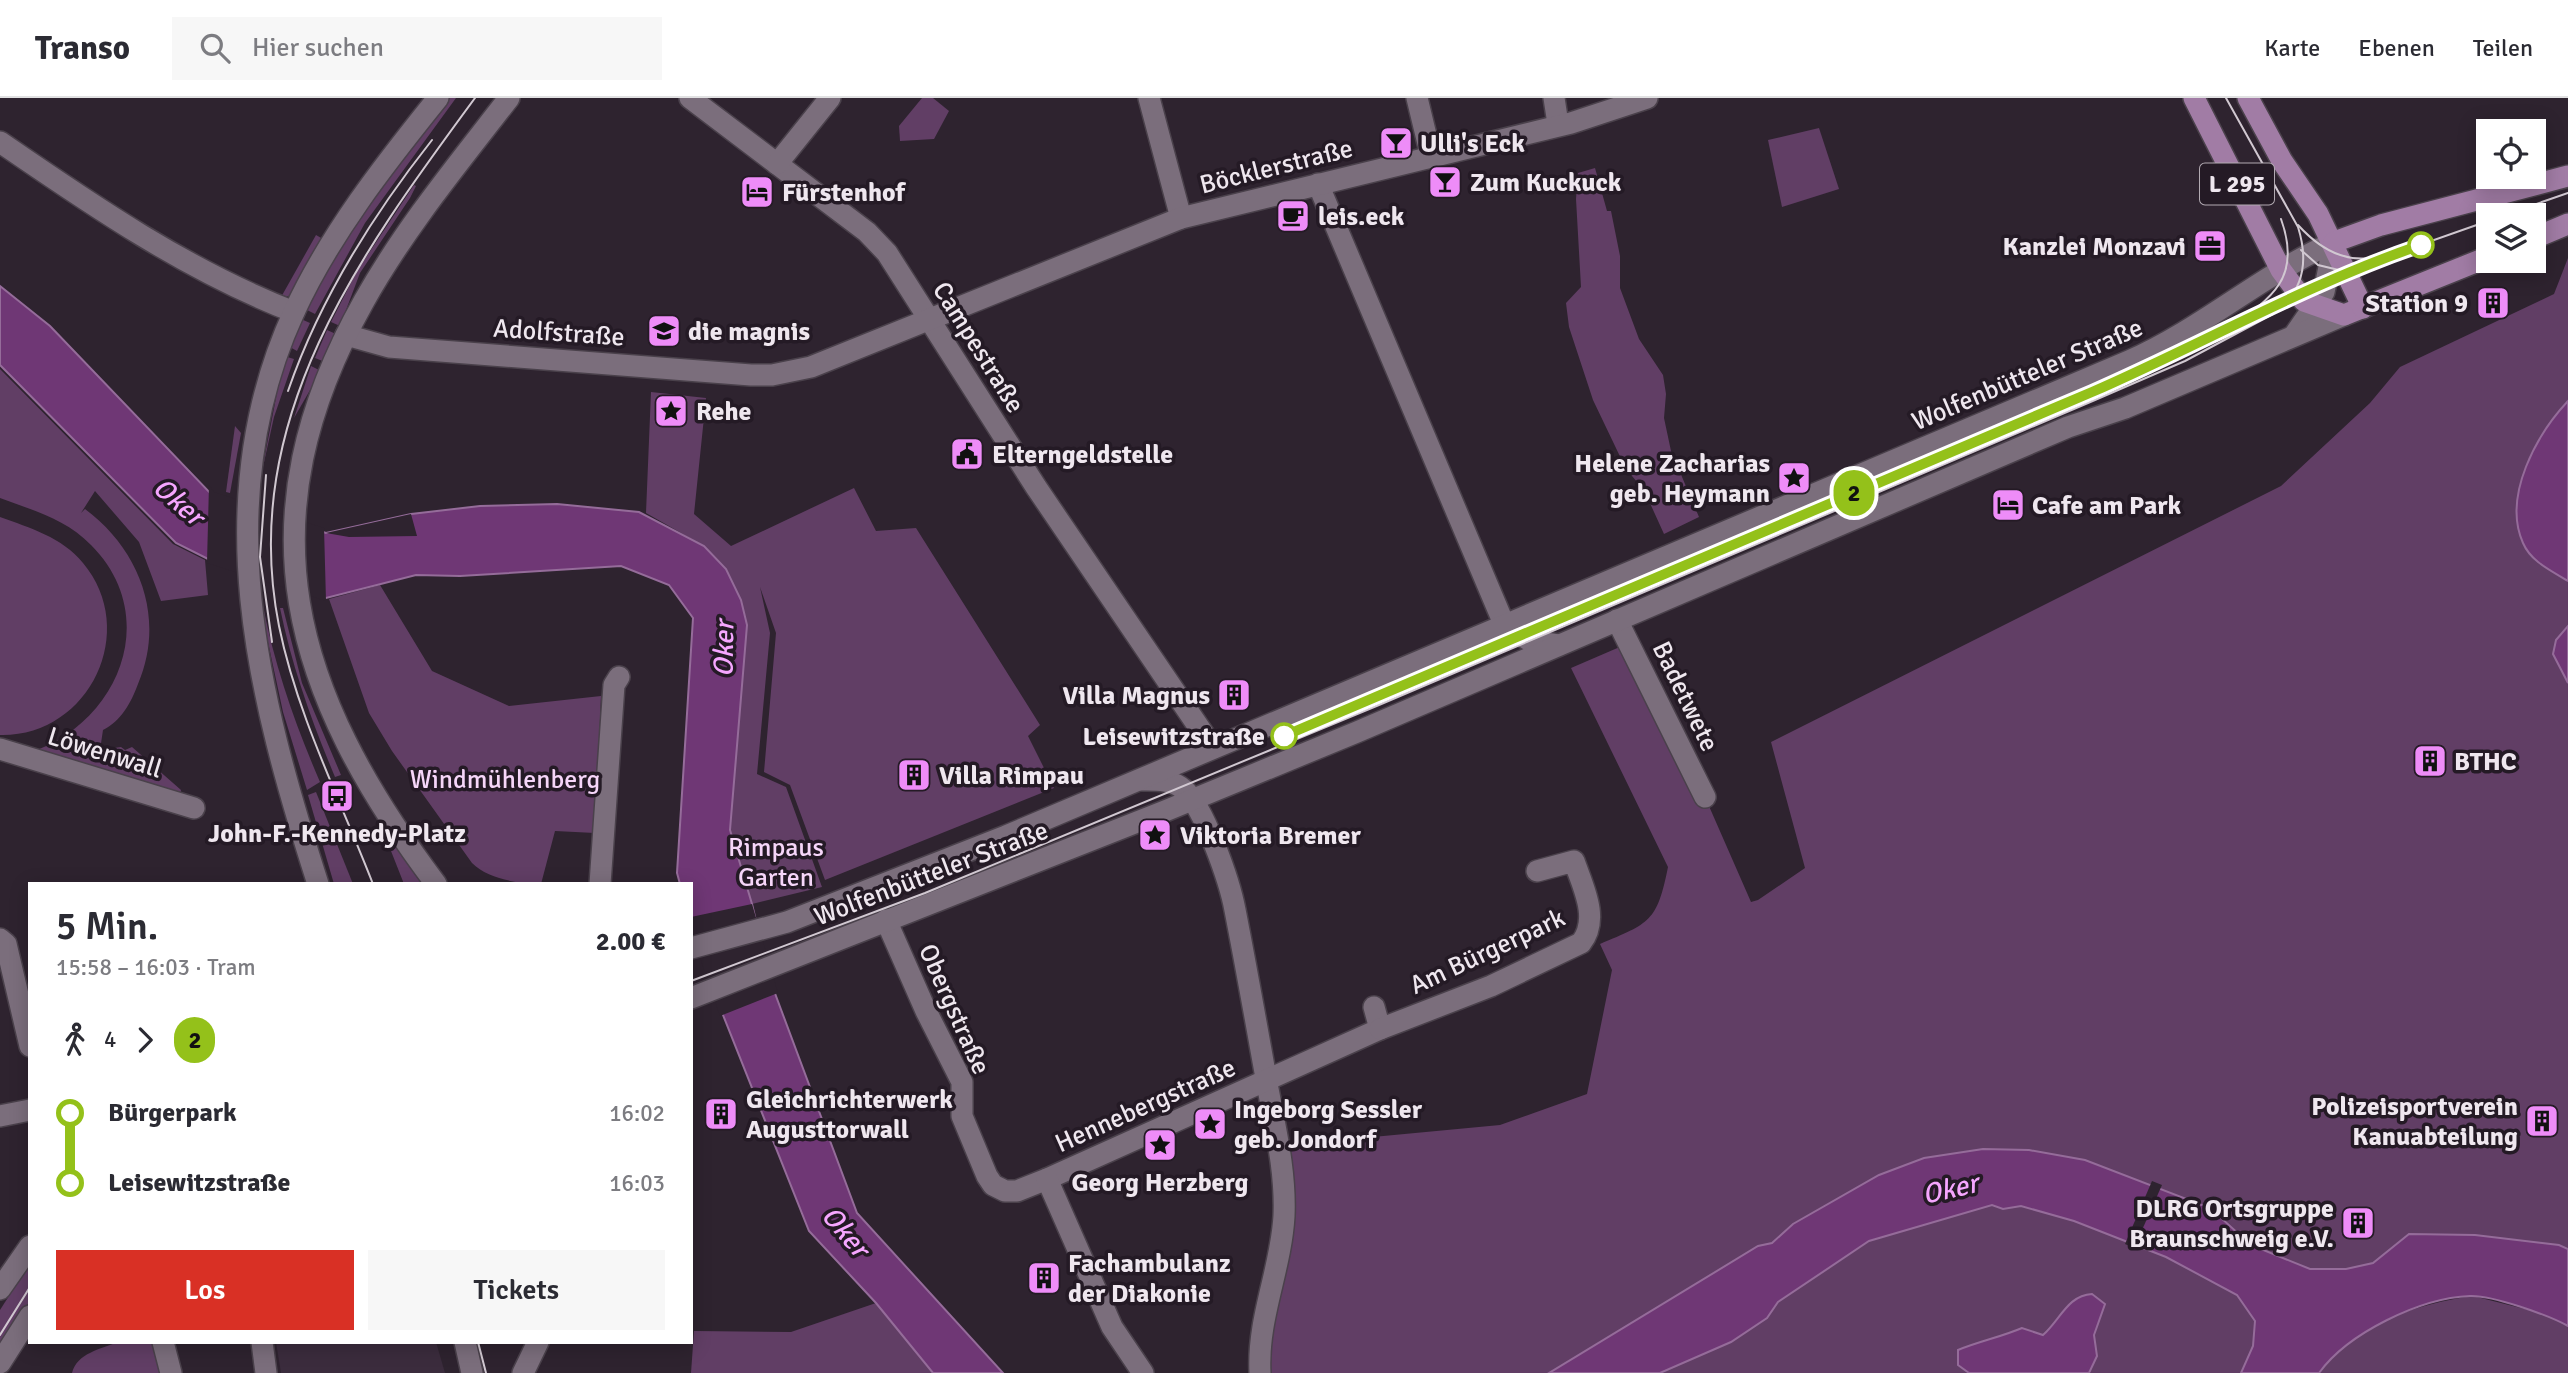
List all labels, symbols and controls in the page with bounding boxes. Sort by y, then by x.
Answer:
search box [172,17,662,80]
text: Transo [35,28,130,69]
icon: search [196,29,234,67]
text: Hier suchen [252,32,384,64]
text: Karte [2264,33,2320,63]
text: Ebenen [2358,33,2435,63]
text: Teilen [2473,33,2533,63]
map controls [2476,119,2546,273]
button: locate [2476,119,2546,189]
bar icon: Ulli's Eck [1377,124,1415,162]
place label: Ulli's Eck [1420,128,1525,160]
street label: Böcklerstraße [1196,133,1356,201]
bar icon: Zum Kuckuck [1426,163,1464,201]
road number: L 295 [2200,164,2274,204]
place label: Zum Kuckuck [1470,167,1622,199]
hotel icon: Fürstenhof [738,173,776,211]
place label: Fürstenhof [782,177,907,209]
cafe icon: leis.eck [1274,197,1312,235]
place label: leis.eck [1318,201,1405,233]
button: layers [2476,203,2546,273]
office icon: Kanzlei Monzavi [2191,227,2229,265]
place label: Kanzlei Monzavi [2003,231,2186,263]
unlabelled marker [2408,232,2434,258]
street label: Campestraße [925,276,1031,419]
building icon: Station 9 [2474,284,2512,322]
place label: Station 9 [2366,288,2468,320]
street label: Adolfstraße [492,312,626,354]
school or university icon: die magnis [645,312,683,350]
street label: Wolfenbütteler Straße [1907,312,2148,438]
place label: die magnis [688,316,810,348]
place icon: Rehe [652,392,690,430]
place label: Rehe [696,396,752,428]
public building icon: Elterngeldstelle [948,435,986,473]
place label: Elterngeldstelle [992,439,1173,471]
place label: Helene Zacharias geb. Heymann [1574,448,1770,510]
place icon: Helene Zacharias geb. Heymann [1775,459,1813,497]
water label: Oker [146,470,214,535]
line badge: 2 [1831,470,1877,516]
text: 2 [1848,478,1860,508]
hotel icon: Cafe am Park [1989,486,2027,524]
place label: Cafe am Park [2032,490,2182,522]
water label: Oker [707,617,742,677]
street label: Badetwete [1645,636,1725,757]
building icon: Villa Magnus [1215,676,1253,714]
place label: Villa Magnus [1062,680,1210,712]
street label: Löwenwall [44,720,166,786]
place label: Leisewitzstraße [1083,721,1265,753]
marker: Leisewitzstraße [1271,723,1297,749]
building icon: BTHC [2411,742,2449,780]
place label: BTHC [2454,746,2517,778]
building icon: Villa Rimpau [895,756,933,794]
place label: Villa Rimpau [939,760,1084,792]
park label: Windmühlenberg [410,764,600,796]
bus stop icon: John-F.-Kennedy-Platz [318,777,356,815]
street label: Wolfenbütteler Straße [810,815,1053,933]
place icon: Viktoria Bremer [1136,816,1174,854]
place label: John-F.-Kennedy-Platz [208,818,466,850]
place label: Viktoria Bremer [1180,820,1361,852]
park label: Rimpaus Garten [728,832,824,894]
street label: Am Bürgerpark [1405,902,1570,1002]
text: 5 Min. [56,903,158,950]
text: 2.00 € [596,926,665,958]
street label: Obergstraße [911,939,997,1080]
text: 15:58 – 16:03 · Tram [56,953,256,982]
icon: walk [56,1021,94,1059]
icon: forward [126,1021,164,1059]
text: 4 [104,1025,116,1054]
text: 2 [188,1025,201,1055]
street label: Hennebergstraße [1050,1052,1241,1160]
place label: Gleichrichterwerk Augusttorwall [746,1084,953,1146]
place label: Polizeisportverein Kanuabteilung [2311,1091,2518,1153]
place label: Ingeborg Sessler geb. Jondorf [1234,1094,1423,1156]
building icon: Gleichrichterwerk Augusttorwall [702,1095,740,1133]
text: Bürgerpark [108,1097,237,1129]
text: 16:02 [609,1099,665,1128]
building icon: Polizeisportverein Kanuabteilung [2523,1102,2561,1140]
place icon: Ingeborg Sessler geb. Jondorf [1191,1105,1229,1143]
place icon: Georg Herzberg [1141,1126,1179,1164]
water label: Oker [1919,1165,1985,1212]
text: Leisewitzstraße [108,1167,290,1199]
place label: Georg Herzberg [1072,1167,1249,1199]
text: 16:03 [609,1169,665,1198]
place label: DLRG Ortsgruppe Braunschweig e.V. [2129,1193,2334,1255]
water label: Oker [814,1199,879,1267]
building icon: DLRG Ortsgruppe Braunschweig e.V. [2339,1204,2377,1242]
place label: Fachambulanz der Diakonie [1068,1248,1231,1310]
button: Los [56,1250,354,1330]
button: Tickets [368,1250,665,1330]
building icon: Fachambulanz der Diakonie [1025,1259,1063,1297]

